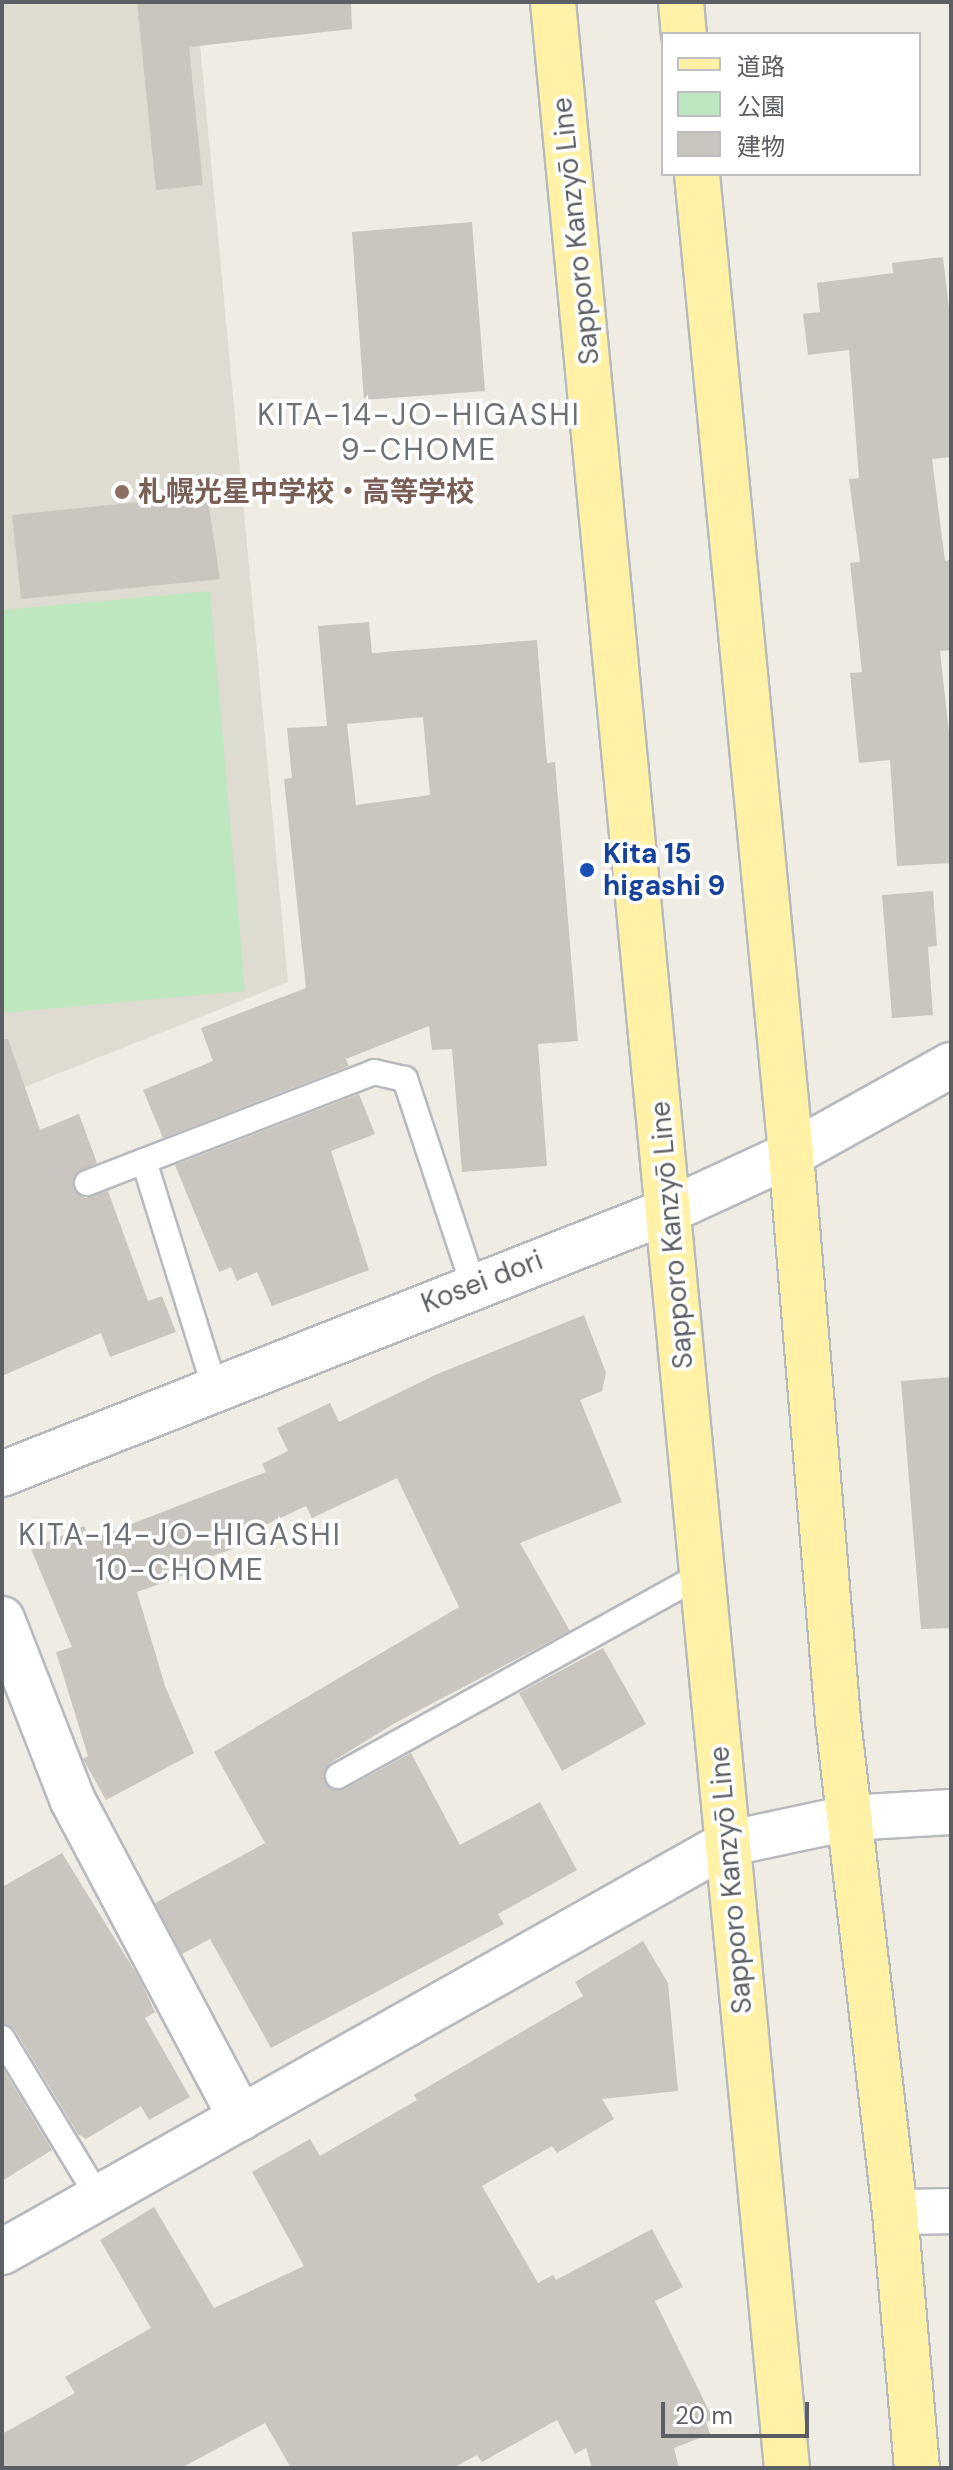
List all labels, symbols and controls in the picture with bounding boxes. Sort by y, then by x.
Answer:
legend [661,32,921,176]
text: 道路 [737,51,785,82]
text: 公園 [737,91,785,122]
street label: Sapporo Kanzyō Line [545,96,607,366]
text: 建物 [737,131,785,162]
district label: KITA-14-JO-HIGASHI 9-CHOME [257,397,581,468]
place label: 札幌光星中学校・高等学校 [138,475,474,509]
marker: 札幌光星中学校・高等学校 [113,483,131,501]
place label: Kita 15 higashi 9 [603,837,725,903]
marker: Kita 15 higashi 9 [578,861,596,879]
street label: Sapporo Kanzyō Line [644,1100,700,1370]
street label: Kosei dori [417,1243,547,1321]
district label: KITA-14-JO-HIGASHI 10-CHOME [18,1517,342,1588]
street label: Sapporo Kanzyō Line [703,1745,759,2015]
scale bar [665,2386,813,2436]
text: 20 m [675,2400,733,2431]

